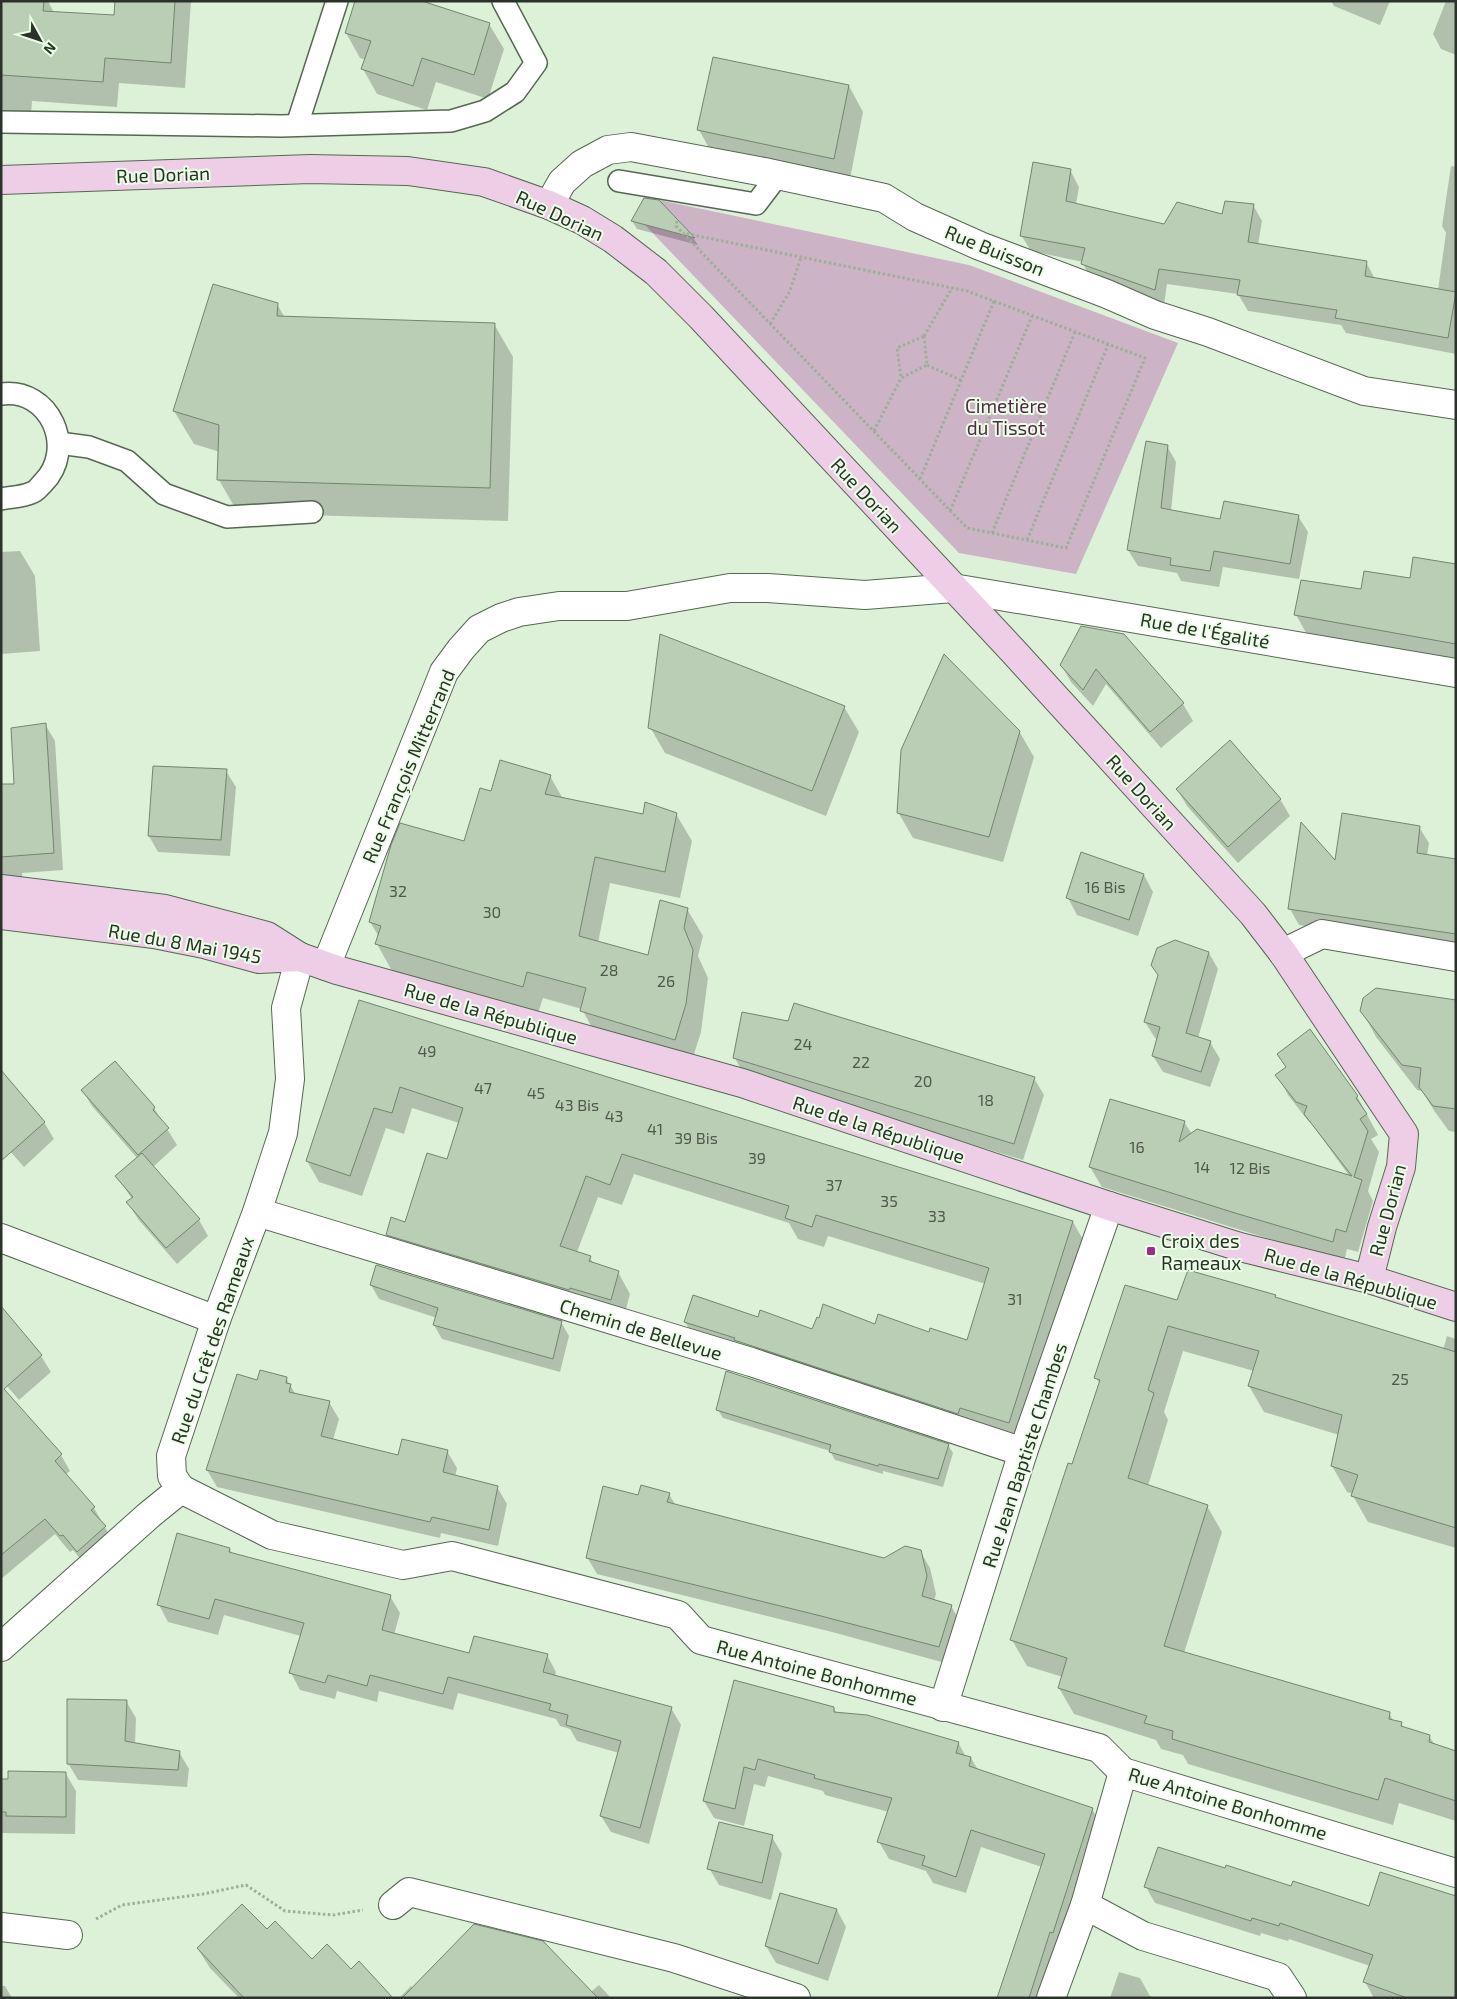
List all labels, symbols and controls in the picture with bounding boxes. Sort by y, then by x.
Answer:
north arrow [15,15,65,65]
text: N [41,39,60,58]
street label: Rue Dorian [116,161,210,187]
street label: Rue Dorian [512,185,608,245]
street label: Rue Buisson [942,220,1048,280]
park label: Cimetière du Tissot [965,394,1047,439]
street label: Rue Dorian [826,453,908,537]
street label: Rue de l'Égalité [1139,607,1271,653]
street label: Rue François Mitterrand [357,666,460,867]
street label: Rue Dorian [1102,749,1182,835]
house number: 16 Bis [1084,877,1126,896]
house number: 32 [389,881,407,900]
house number: 30 [483,902,501,921]
street label: Rue du 8 Mai 1945 [107,918,263,968]
house number: 28 [600,960,618,979]
house number: 26 [657,971,675,990]
street label: Rue de la République [402,977,580,1049]
house number: 24 [794,1034,813,1053]
house number: 49 [418,1041,437,1060]
house number: 22 [852,1052,870,1071]
house number: 20 [914,1071,932,1090]
house number: 47 [474,1078,492,1097]
house number: 45 [527,1083,545,1102]
street label: Rue de la République [790,1090,968,1168]
house number: 18 [978,1090,994,1109]
house number: 43 Bis [555,1095,599,1114]
house number: 43 [605,1106,623,1125]
house number: 41 [647,1119,663,1138]
house number: 39 Bis [674,1128,718,1147]
house number: 16 [1129,1137,1145,1156]
house number: 39 [748,1148,766,1167]
house number: 14 [1194,1157,1210,1176]
house number: 12 Bis [1230,1158,1270,1177]
street label: Rue Dorian [1364,1162,1410,1258]
house number: 37 [825,1175,843,1194]
house number: 35 [880,1191,898,1210]
house number: 33 [928,1206,946,1225]
place label: Croix des Rameaux [1161,1229,1241,1274]
street label: Rue du Crêt des Rameaux [166,1233,258,1447]
street label: Rue de la République [1262,1242,1440,1314]
marker: Croix des Rameaux [1145,1245,1157,1257]
house number: 31 [1007,1289,1023,1308]
street label: Chemin de Bellevue [557,1293,725,1365]
street label: Rue Jean Baptiste Chambes [977,1340,1071,1570]
house number: 25 [1391,1369,1409,1388]
street label: Rue Antoine Bonhomme [714,1634,920,1710]
street label: Rue Antoine Bonhomme [1126,1762,1330,1844]

